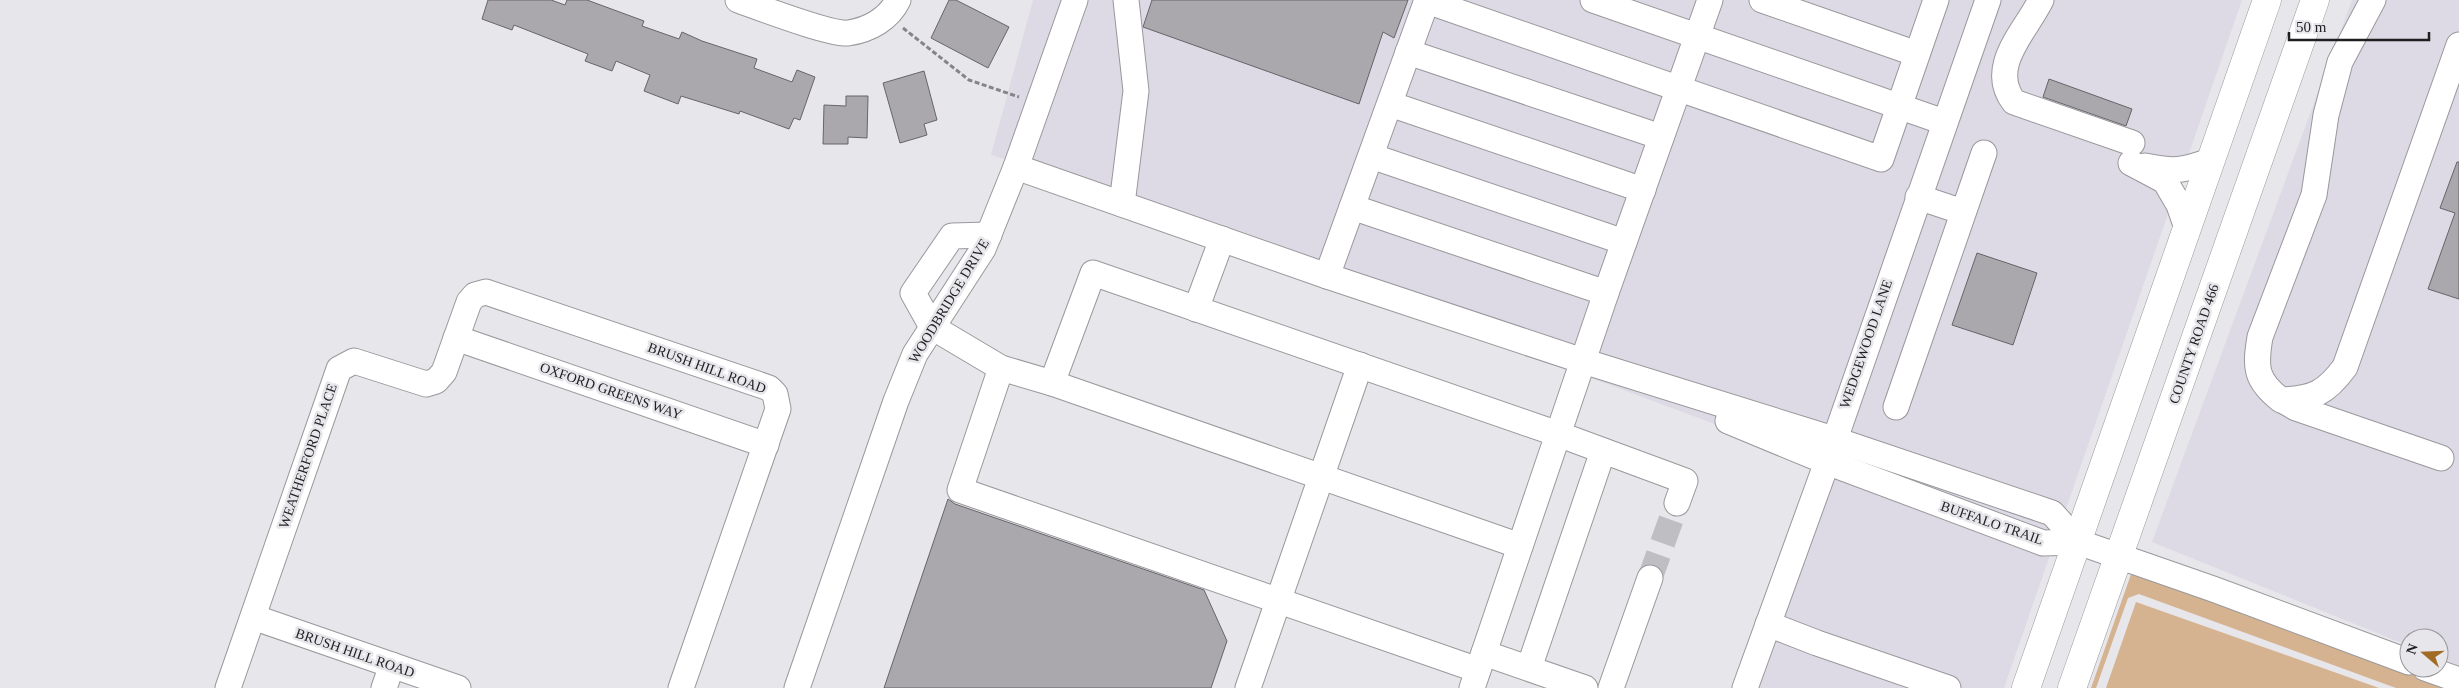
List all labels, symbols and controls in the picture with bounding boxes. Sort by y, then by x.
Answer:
scale bar [2289,10,2429,42]
text: 50 m [2296,19,2327,35]
street label: WOODBRIDGE DRIVE [906,236,992,366]
street label: WEDGEWOOD LANE [1837,278,1895,410]
street label: COUNTY ROAD 466 [2166,282,2222,406]
street label: BRUSH HILL ROAD [646,340,768,396]
street label: OXFORD GREENS WAY [538,360,684,422]
street label: WEATHERFORD PLACE [276,382,340,530]
street label: BUFFALO TRAIL [1939,498,2045,548]
street label: BRUSH HILL ROAD [294,626,416,680]
north arrow [2399,628,2449,678]
text: N [2403,642,2421,656]

